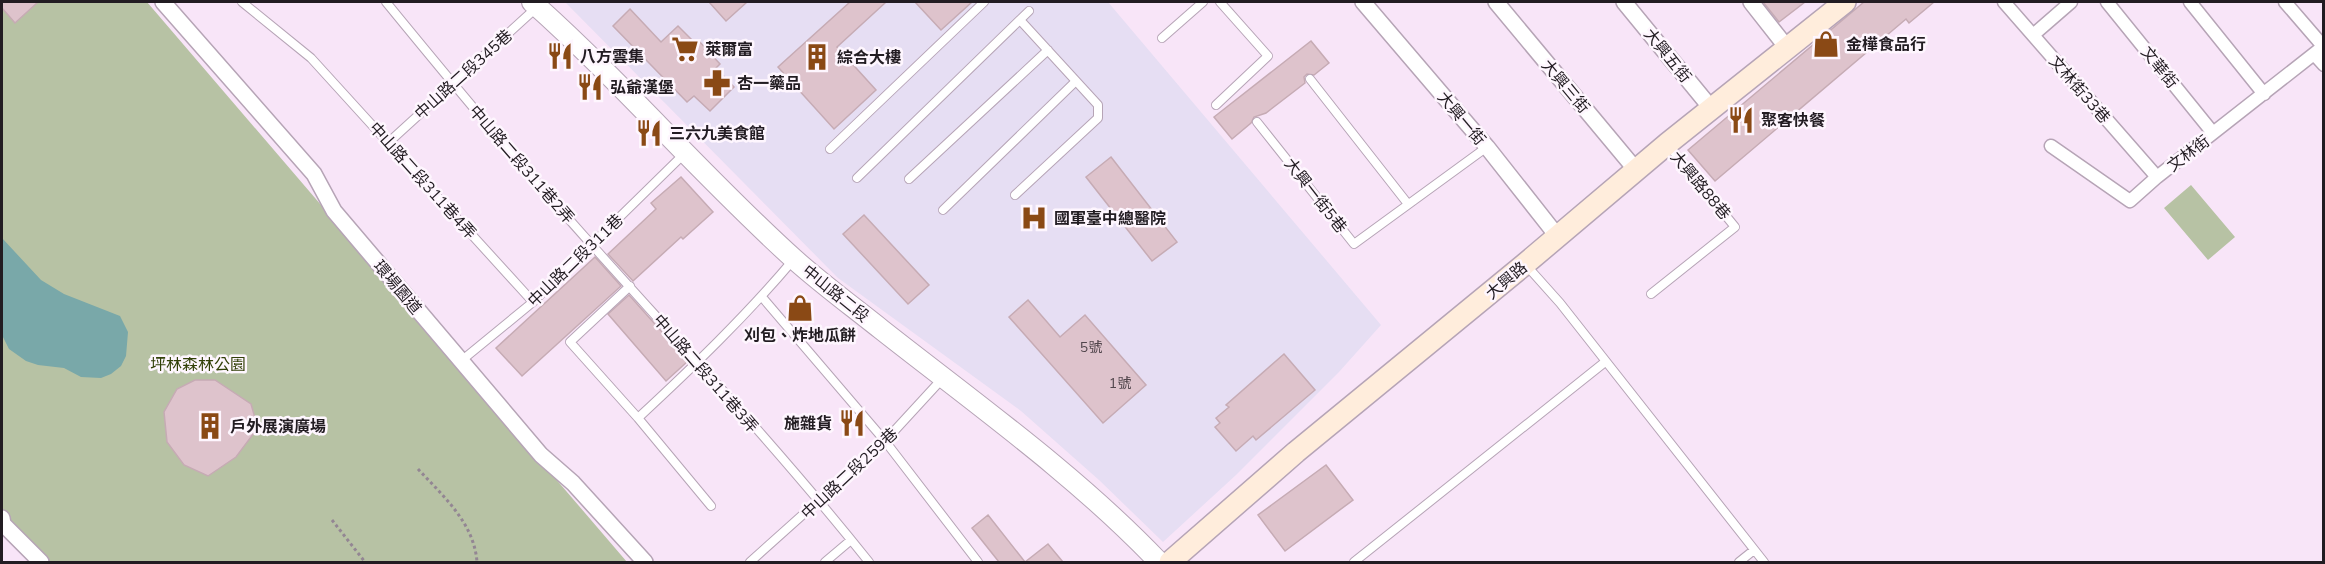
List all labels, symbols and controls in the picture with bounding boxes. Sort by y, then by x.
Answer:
street label: 大興五街 [1639,24,1696,87]
street label: 中山路二段345巷 [410,25,517,125]
shop icon: 金樺食品行 [1811,29,1841,59]
supermarket icon: 萊爾富 [670,34,700,64]
place label: 金樺食品行 [1846,34,1926,56]
place label: 萊爾富 [705,39,753,61]
restaurant icon: 八方雲集 [545,41,575,71]
building icon: 綜合大樓 [802,42,832,72]
street label: 文華街 [2136,42,2183,93]
place label: 八方雲集 [580,46,644,68]
place label: 綜合大樓 [837,47,901,69]
street label: 文林街33巷 [2044,51,2115,128]
street label: 大興三街 [1536,55,1594,118]
pharmacy icon: 杏一藥品 [702,68,732,98]
restaurant icon: 弘爺漢堡 [575,72,605,102]
place label: 杏一藥品 [737,73,801,95]
place label: 弘爺漢堡 [610,77,674,99]
street label: 大興一街 [1432,87,1490,150]
street label: 中山路二段311巷2弄 [464,101,579,229]
restaurant icon: 聚客快餐 [1726,105,1756,135]
place label: 聚客快餐 [1761,110,1825,132]
street label: 中山路二段311巷4弄 [364,117,481,244]
restaurant icon: 三六九美食館 [634,118,664,148]
place label: 三六九美食館 [669,123,765,145]
street label: 文林街 [2163,131,2214,177]
street label: 大興路88巷 [1665,147,1735,225]
street label: 大興一街5巷 [1279,154,1351,238]
hospital icon: 國軍臺中總醫院 [1019,203,1049,233]
place label: 國軍臺中總醫院 [1054,208,1166,230]
street label: 中山路二段311巷 [523,209,628,312]
street label: 環場園道 [368,256,426,319]
street label: 大興路 [1481,257,1532,305]
street label: 中山路二段 [797,260,873,328]
shop icon: 刈包、炸地瓜餅 [785,293,815,323]
street label: 中山路二段311巷3弄 [648,310,763,438]
place label: 刈包、炸地瓜餅 [744,325,856,347]
house number: 5號 [1080,338,1102,357]
park label: 坪林森林公園 [150,354,246,376]
house number: 1號 [1109,374,1131,393]
restaurant icon: 施雜貨 [837,408,867,438]
building icon: 戶外展演廣場 [195,411,225,441]
place label: 施雜貨 [784,413,832,435]
place label: 戶外展演廣場 [230,416,326,438]
street label: 中山路二段259巷 [797,423,903,524]

